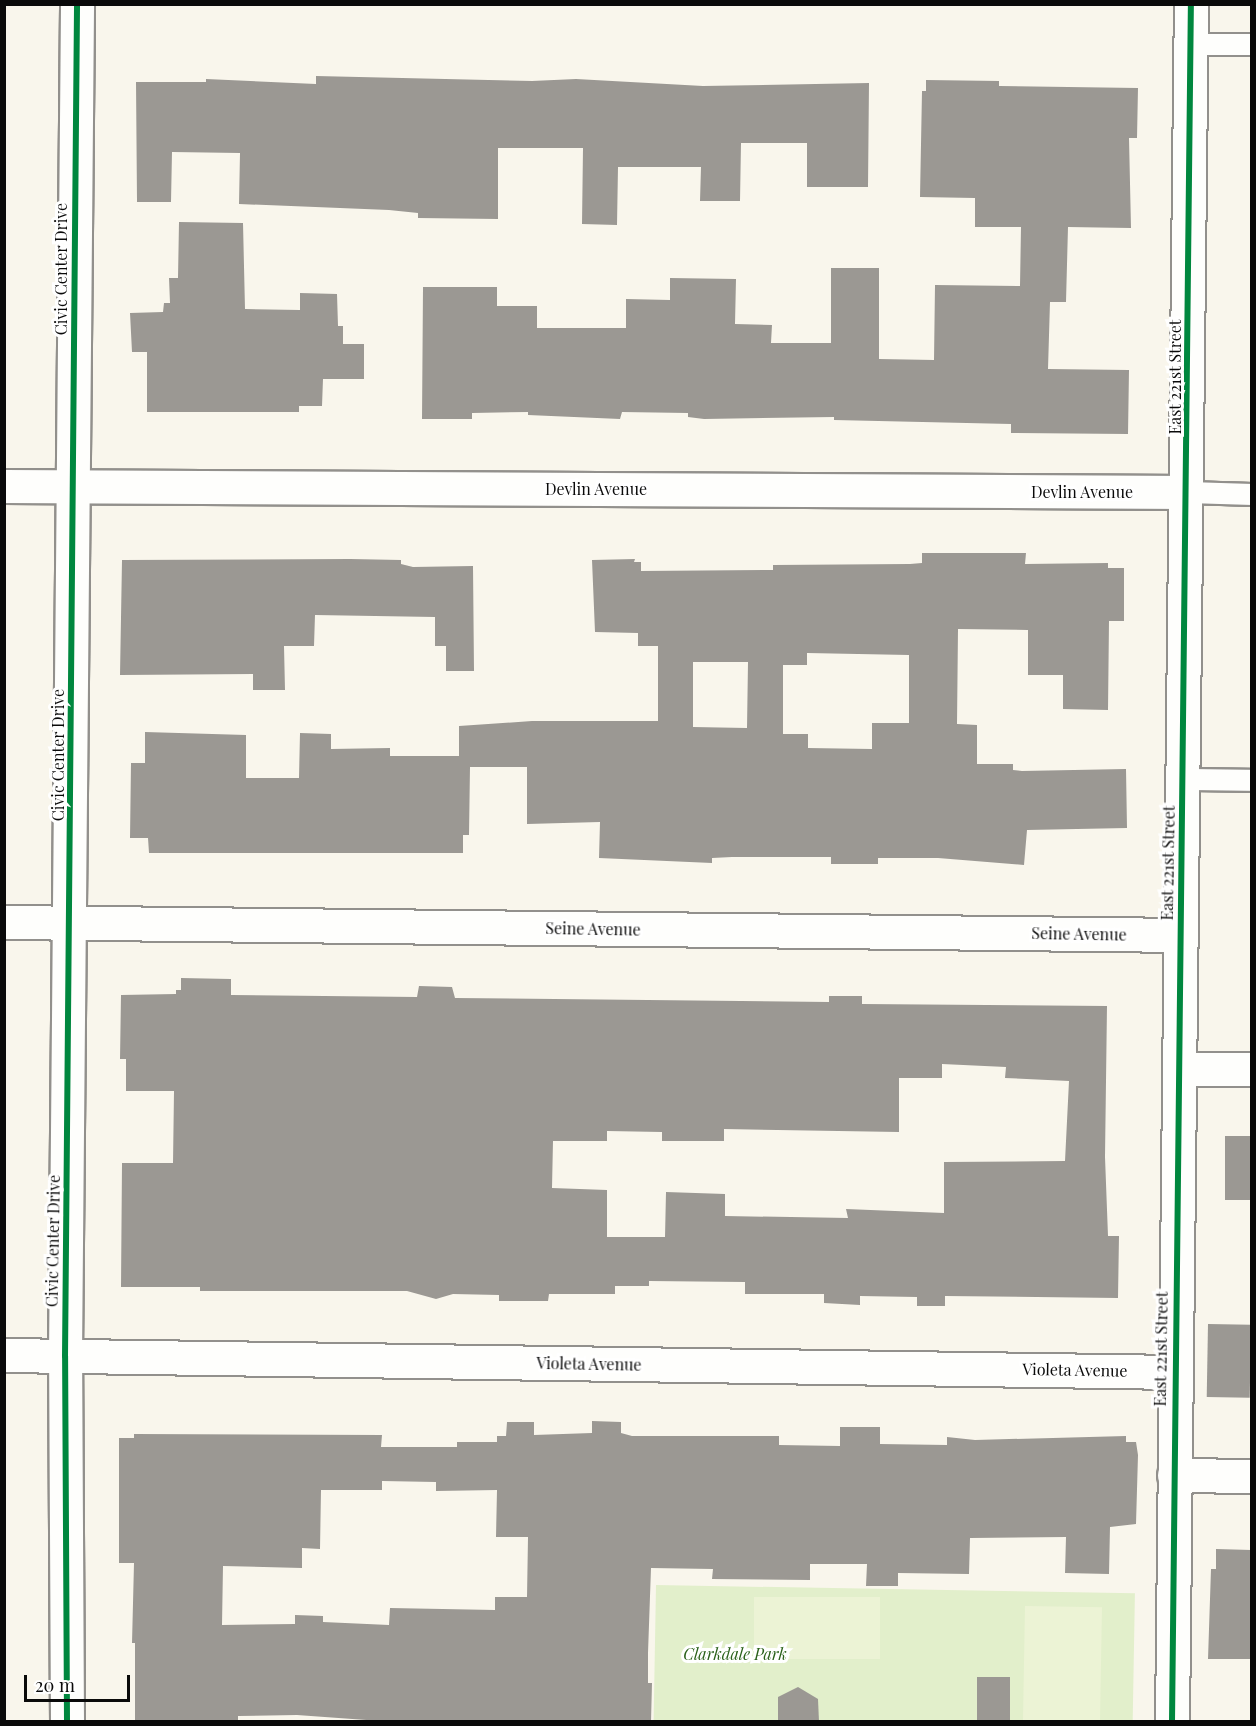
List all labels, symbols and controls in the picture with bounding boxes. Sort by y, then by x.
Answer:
street label: Civic Center Drive [51,203,71,335]
street label: East 221st Street [1165,319,1185,435]
street label: Devlin Avenue [545,479,647,499]
street label: Devlin Avenue [1031,482,1133,502]
street label: Civic Center Drive [48,689,68,821]
street label: East 221st Street [1157,805,1179,921]
street label: Seine Avenue [545,919,641,939]
street label: Seine Avenue [1031,924,1127,944]
street label: Civic Center Drive [42,1175,64,1307]
street label: East 221st Street [1150,1291,1172,1407]
street label: Violeta Avenue [536,1353,642,1375]
street label: Violeta Avenue [1022,1359,1128,1381]
park label: Clarkdale Park [683,1644,787,1664]
scale bar [27,1663,134,1701]
text: 20 m [35,1673,75,1697]

